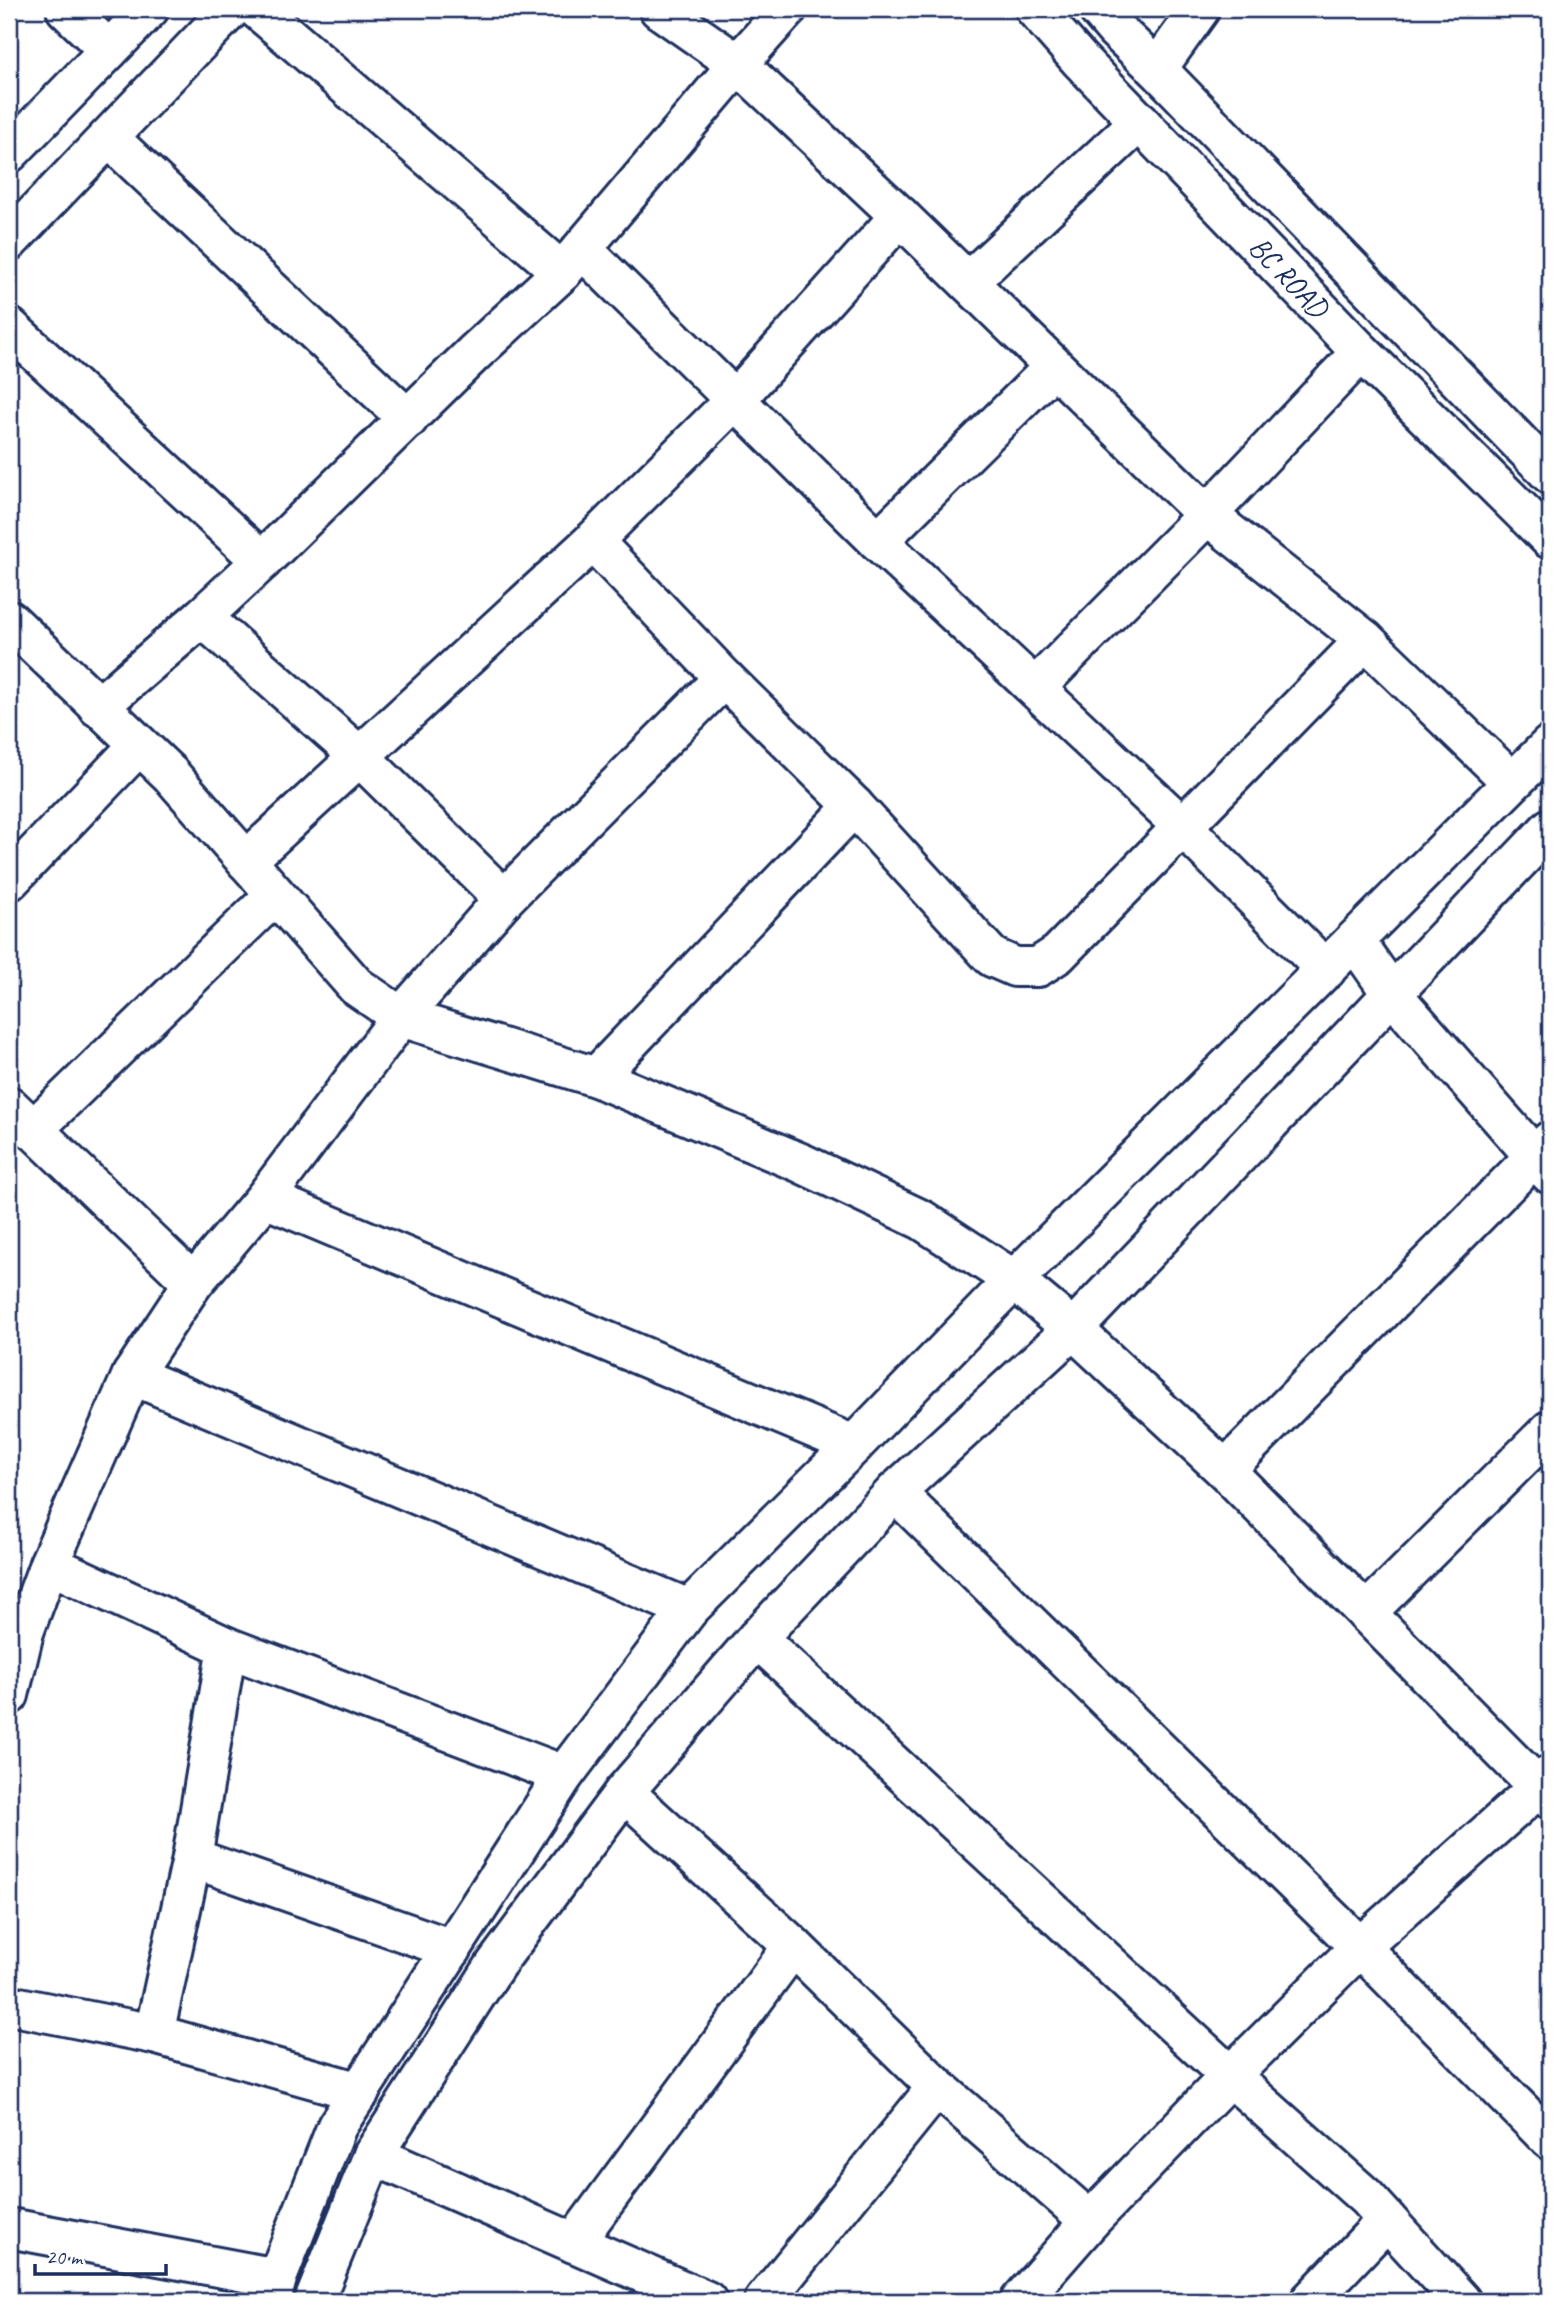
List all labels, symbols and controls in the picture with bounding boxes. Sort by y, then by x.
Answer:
street label: BC ROAD [1241,228,1338,327]
scale bar [35,2233,166,2277]
text: 20 m [46,2244,84,2270]

